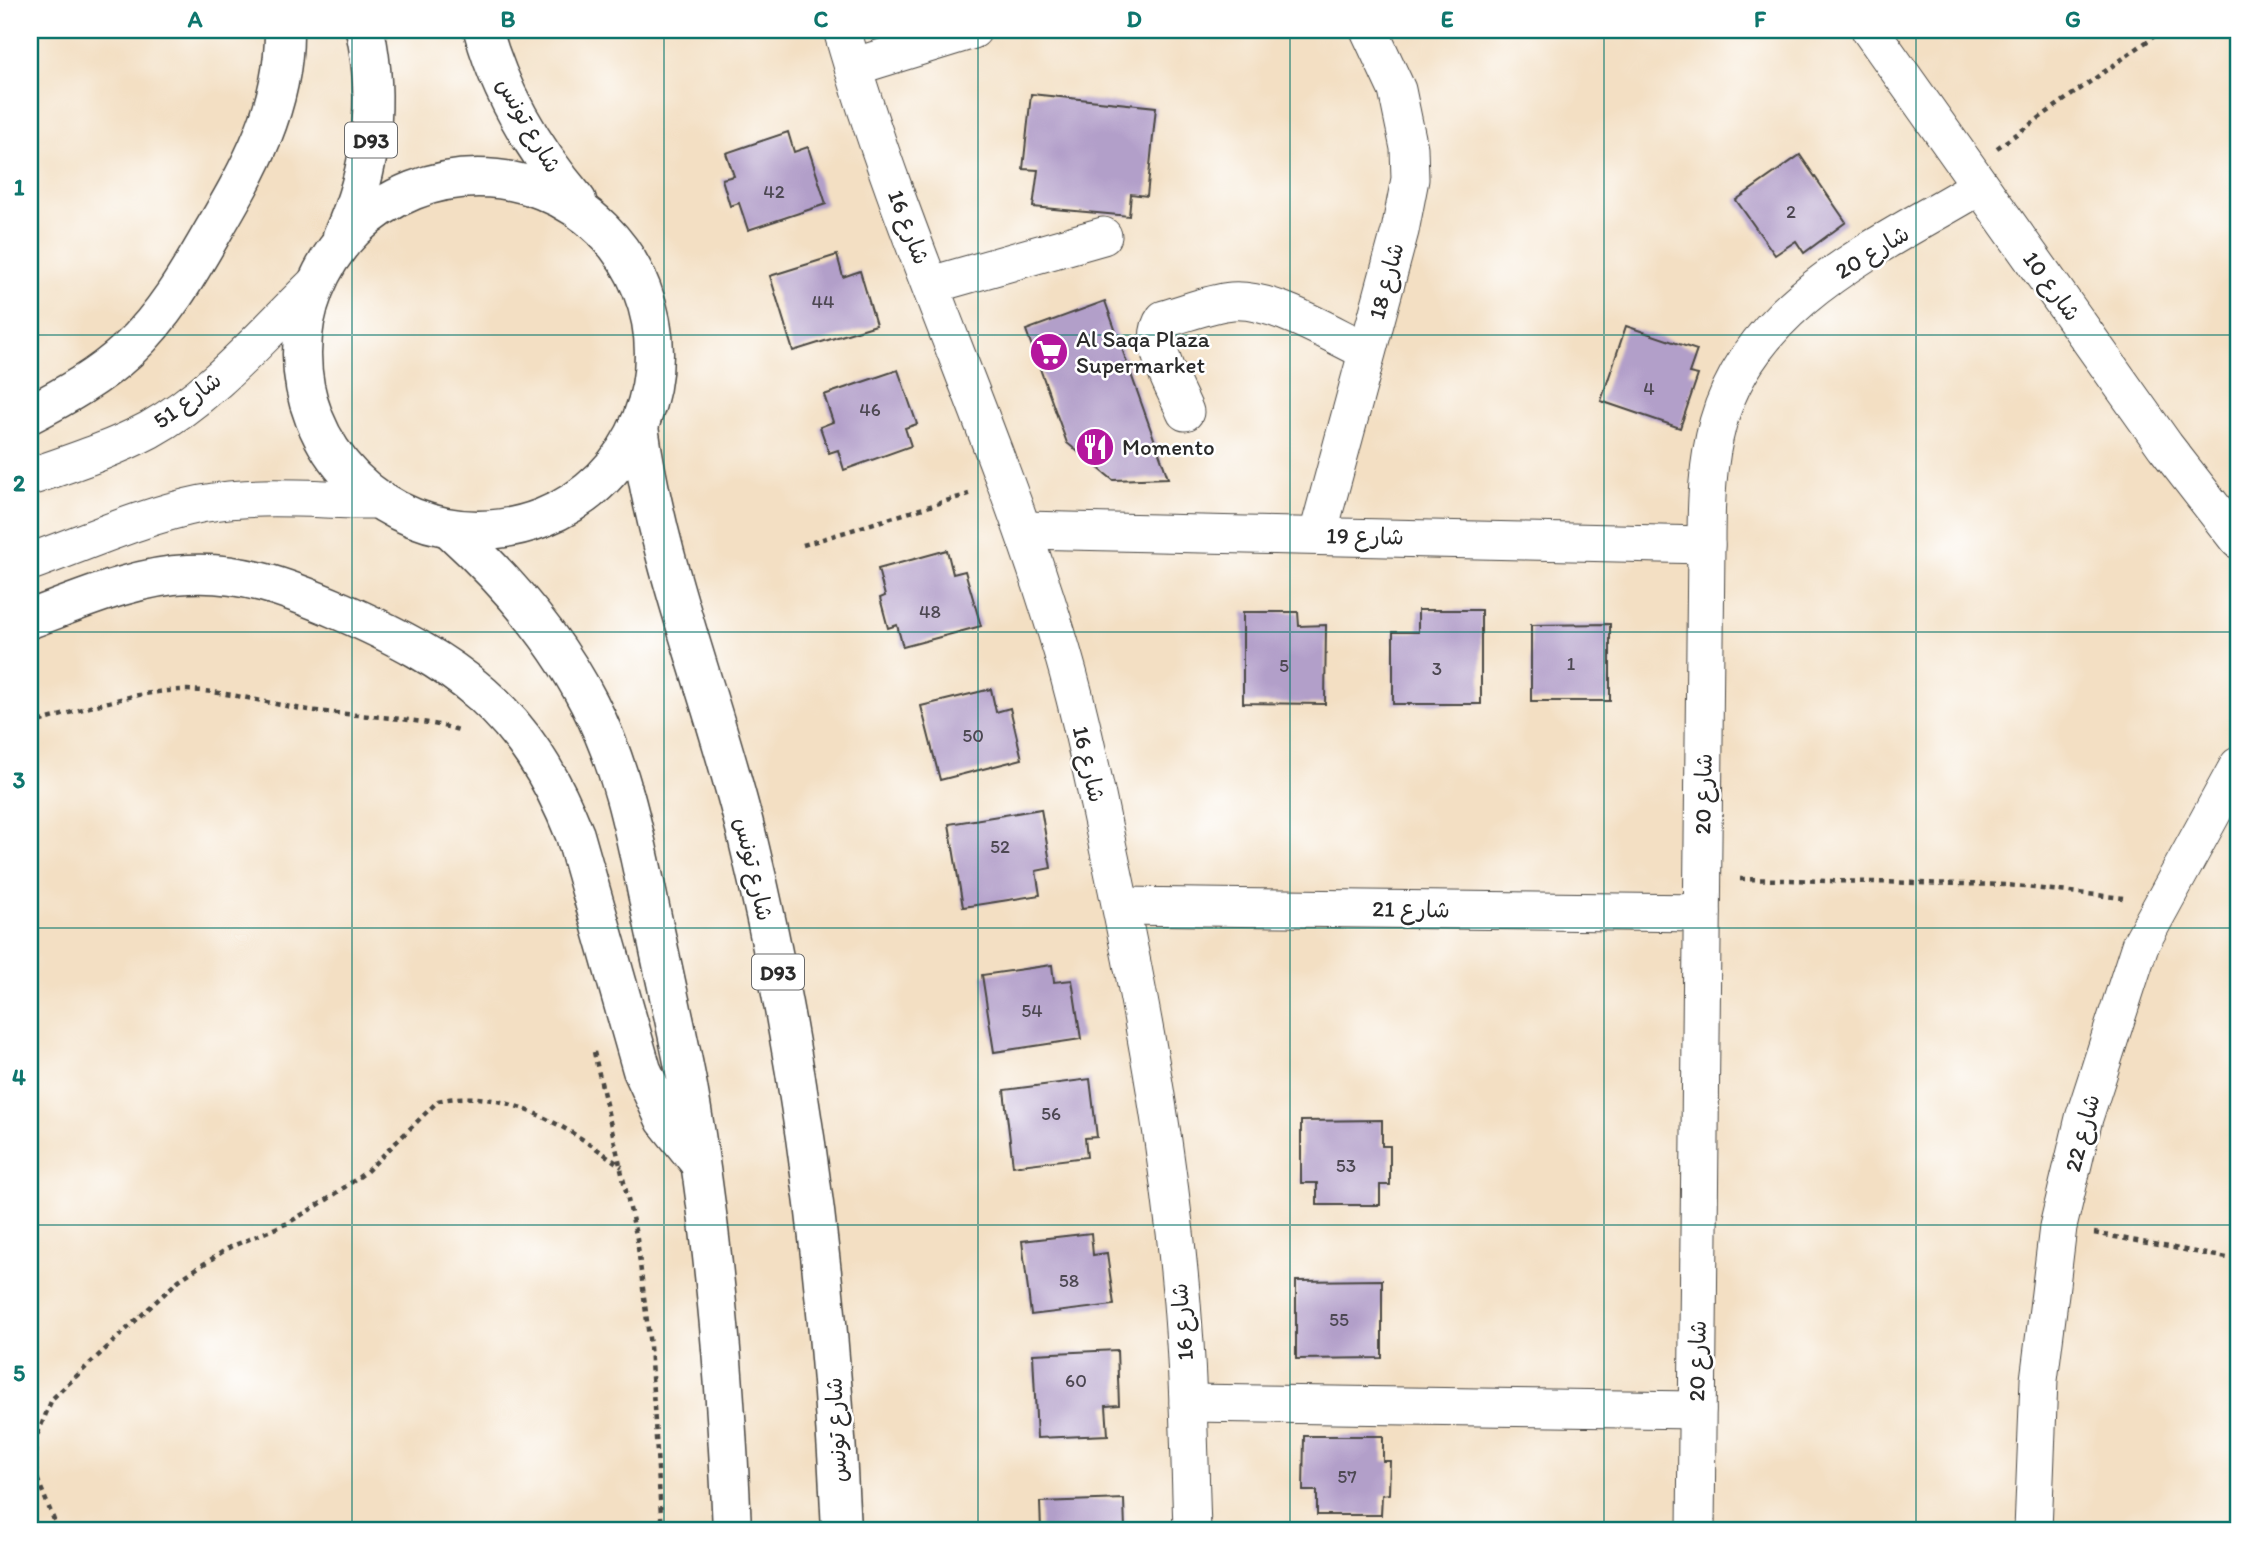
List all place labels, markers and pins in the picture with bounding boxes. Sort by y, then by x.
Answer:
place label: Al Saqa Plaza Supermarket [1076,325,1210,379]
supermarket icon: Al Saqa Plaza Supermarket [1028,331,1070,373]
restaurant icon: Momento [1074,426,1116,468]
place label: Momento [1122,433,1215,461]

